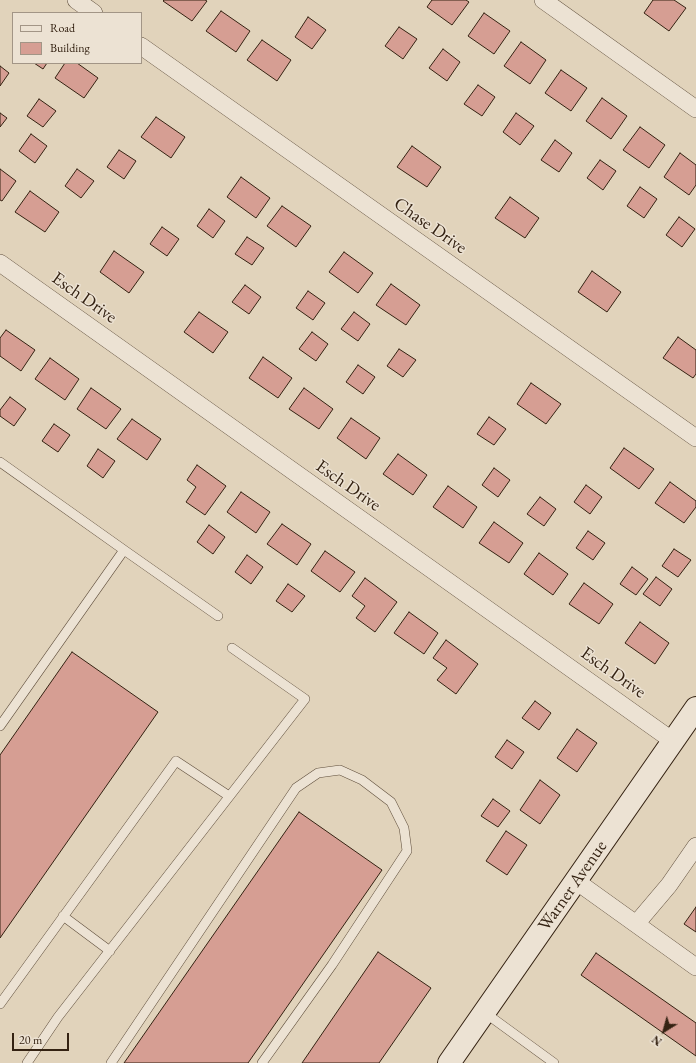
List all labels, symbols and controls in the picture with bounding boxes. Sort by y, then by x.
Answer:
legend [12,12,142,64]
text: Road [50,20,75,36]
text: Building [50,40,90,56]
street label: Chase Drive [389,193,471,259]
street label: Esch Drive [47,268,121,328]
street label: Esch Drive [311,456,385,516]
street label: Esch Drive [576,643,650,703]
street label: Warner Avenue [534,837,612,935]
north arrow [644,1011,684,1051]
scale bar [14,1025,71,1051]
text: 20 m [19,1032,42,1048]
text: N [649,1032,665,1049]

